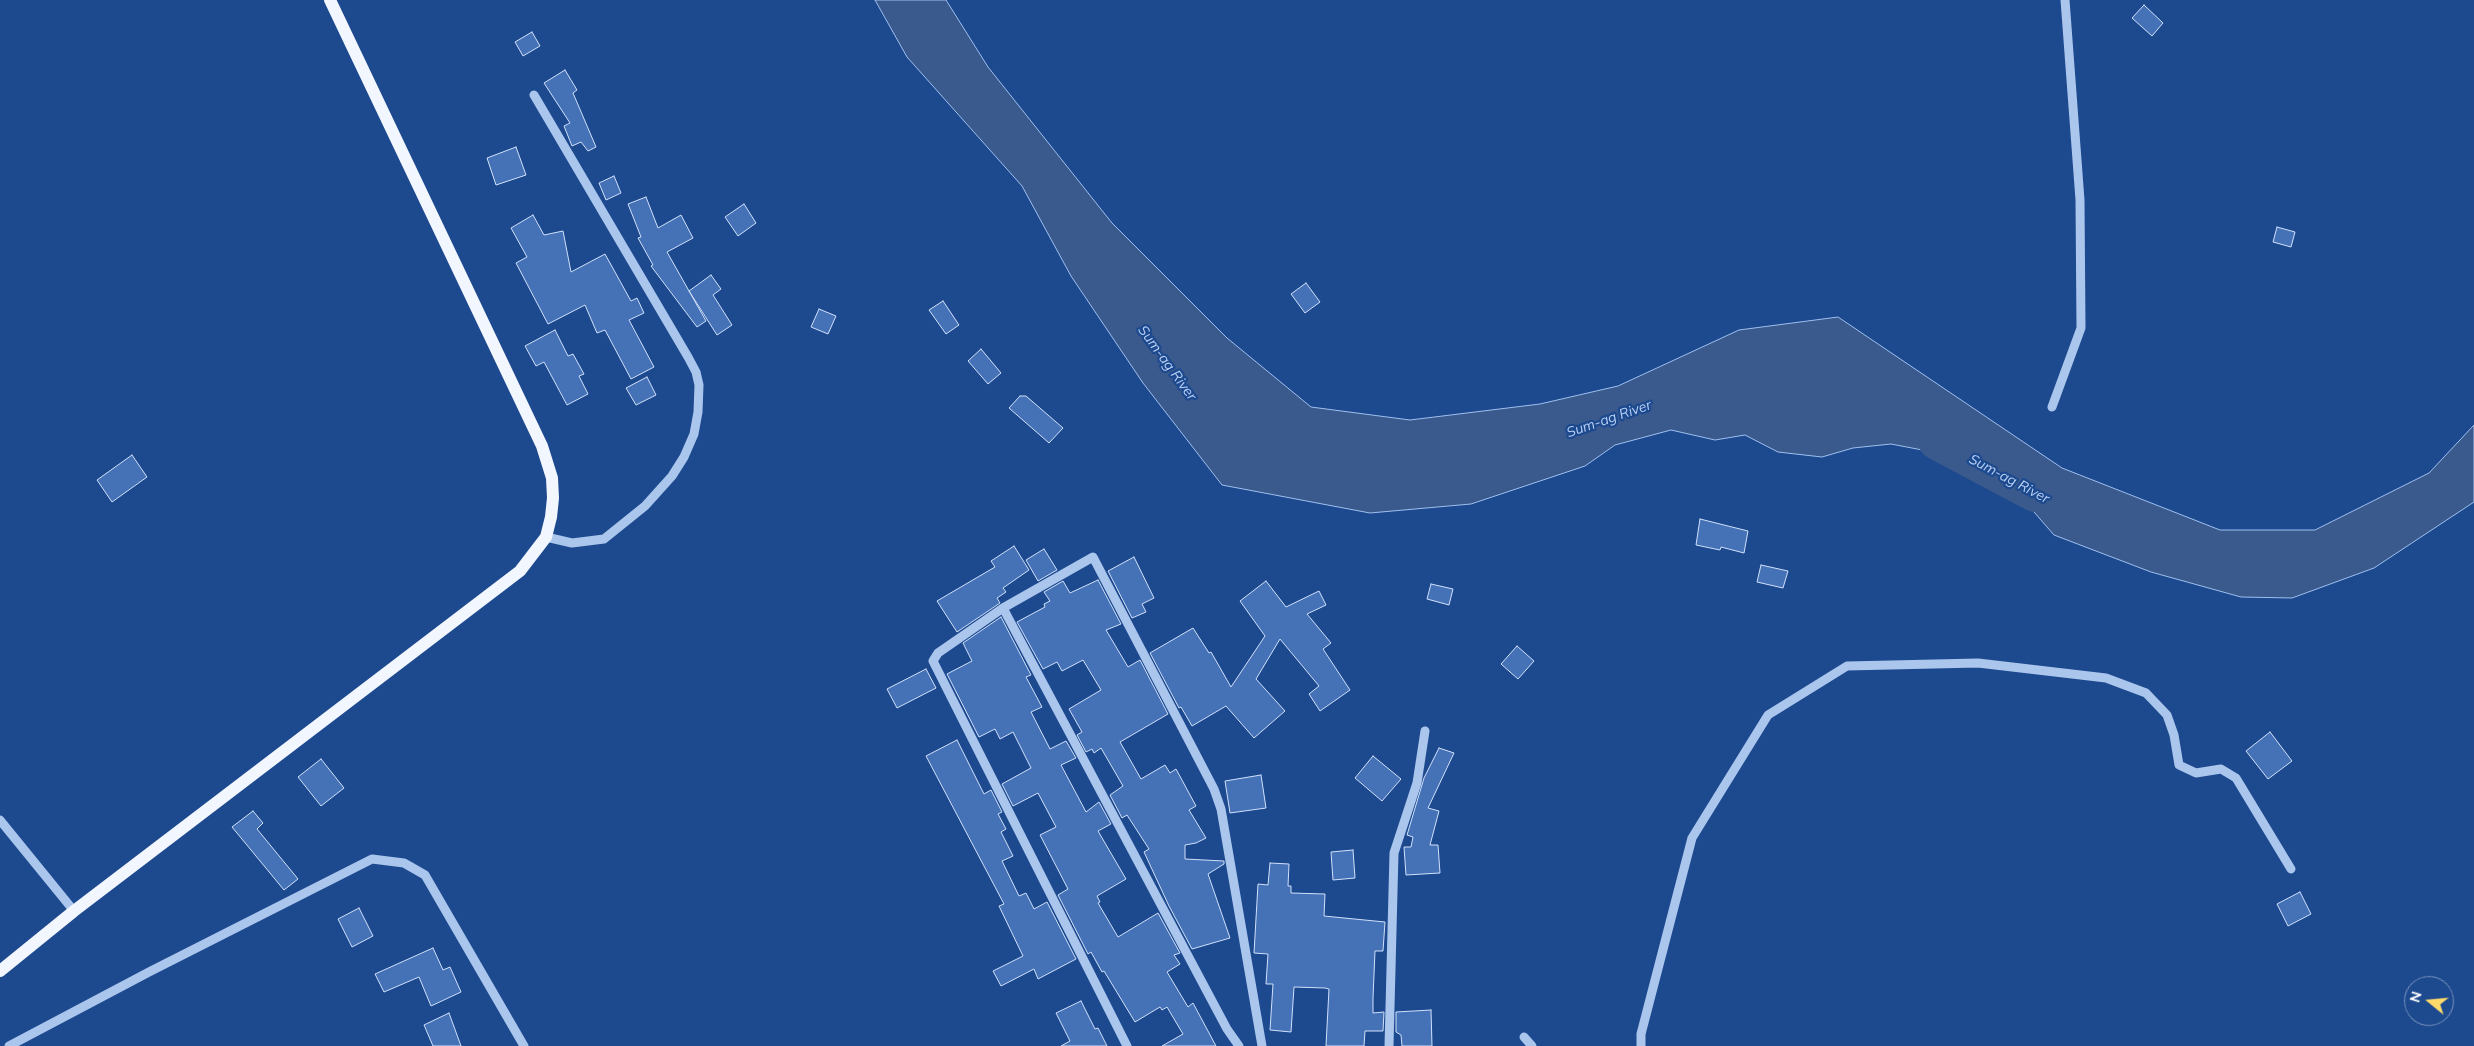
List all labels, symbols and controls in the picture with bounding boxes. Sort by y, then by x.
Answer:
water label: Sum-ag River [1134,322,1200,404]
water label: Sum-ag River [1564,397,1654,441]
water label: Sum-ag River [1966,451,2052,507]
north arrow [2404,976,2454,1026]
text: N [2405,989,2426,1005]

